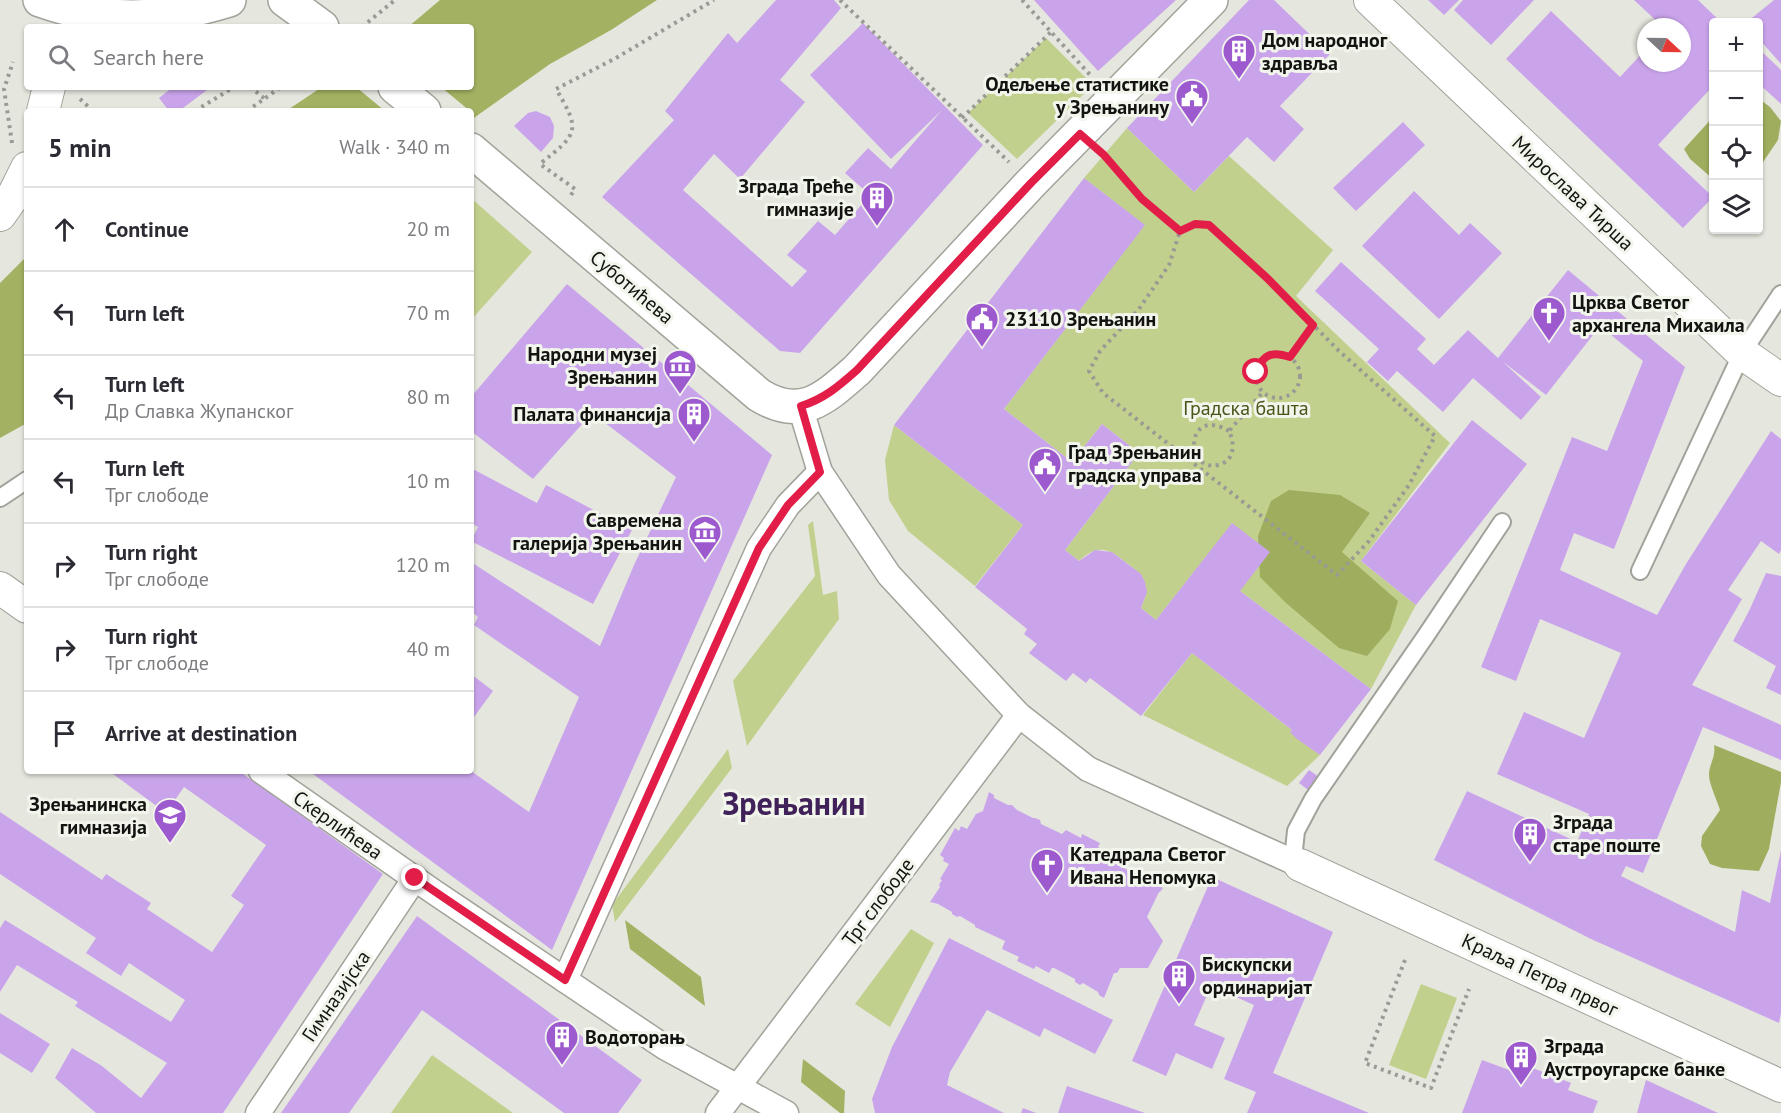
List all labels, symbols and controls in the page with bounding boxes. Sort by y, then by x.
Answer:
north arrow [1637,18,1691,72]
map controls [1709,18,1763,234]
button: + [1709,18,1763,72]
search box [24,24,474,90]
place label: Дом народног здравља [1262,27,1388,76]
building icon: Дом народног здравља [1221,33,1257,80]
icon: search [45,41,78,74]
text: Search here [93,43,204,71]
place label: Одељење статистике у Зрењанину [985,71,1169,120]
button: − [1709,72,1763,126]
public building icon: Одељење статистике у Зрењанину [1174,78,1210,125]
button: locate [1709,126,1763,180]
street label: Мирослава Тирша [1507,130,1639,256]
text: 5 min [48,131,111,164]
text: Walk · 340 m [339,134,450,160]
place label: Зграда Треће гимназије [739,173,854,222]
building icon: Зграда Треће гимназије [859,180,895,227]
button: layers [1709,180,1763,234]
icon: ahead [48,213,81,246]
text: Continue [105,215,189,243]
text: 20 m [407,216,450,242]
street label: Суботићева [585,244,679,330]
place label: Црква Светог архангела Михаила [1572,289,1745,338]
church icon: Црква Светог архангела Михаила [1531,295,1567,342]
icon: left [48,297,81,330]
text: Turn left [105,299,185,327]
text: 70 m [407,300,450,326]
public building icon: 23110 Зрењанин [964,301,1000,348]
place label: 23110 Зрењанин [1005,306,1156,332]
place label: Народни музеј Зрењанин [527,341,657,390]
museum icon: Народни музеј Зрењанин [662,348,698,395]
route start [1242,358,1268,384]
text: Turn left [105,370,185,398]
icon: left [48,381,81,414]
text: 80 m [407,384,450,410]
park label: Градска башта [1183,395,1309,421]
building icon: Палата финансија [676,396,712,443]
text: Др Славка Жупанског [105,398,293,424]
place label: Палата финансија [514,401,671,427]
place label: Град Зрењанин градска управа [1068,439,1202,488]
public building icon: Град Зрењанин градска управа [1027,446,1063,493]
text: Turn left [105,454,185,482]
icon: left [48,465,81,498]
text: 10 m [407,468,450,494]
text: Трг слободе [105,482,209,508]
place label: Савремена галерија Зрењанин [513,507,682,556]
museum icon: Савремена галерија Зрењанин [687,514,723,561]
text: Turn right [105,538,197,566]
icon: right [48,549,81,582]
text: 120 m [396,552,450,578]
text: Трг слободе [105,566,209,592]
text: Turn right [105,622,197,650]
icon: right [48,633,81,666]
text: 40 m [407,636,450,662]
text: Трг слободе [105,650,209,676]
icon: arrive [48,717,81,750]
text: Arrive at destination [105,719,297,747]
district label: Зрењанин [722,782,866,824]
street label: Скерлићева [288,785,388,865]
place label: Зрењанинска гимназија [29,791,147,840]
school or university icon: Зрењанинска гимназија [152,797,188,844]
place label: Зграда старе поште [1553,809,1661,858]
building icon: Зграда старе поште [1512,816,1548,863]
place label: Катедрала Светог Ивана Непомука [1070,841,1226,890]
church icon: Катедрала Светог Ивана Непомука [1029,847,1065,894]
street label: Трг слободе [836,853,920,951]
route end [401,864,427,890]
street label: Краља Петра првог [1458,927,1623,1023]
street label: Гимназијска [296,945,376,1047]
place label: Бискупски ординаријат [1202,951,1312,1000]
building icon: Бискупски ординаријат [1161,958,1197,1005]
building icon: Водоторањ [544,1019,580,1066]
place label: Водоторањ [585,1024,685,1050]
place label: Зграда Аустроугарске банке [1544,1033,1725,1082]
building icon: Зграда Аустроугарске банке [1503,1039,1539,1086]

